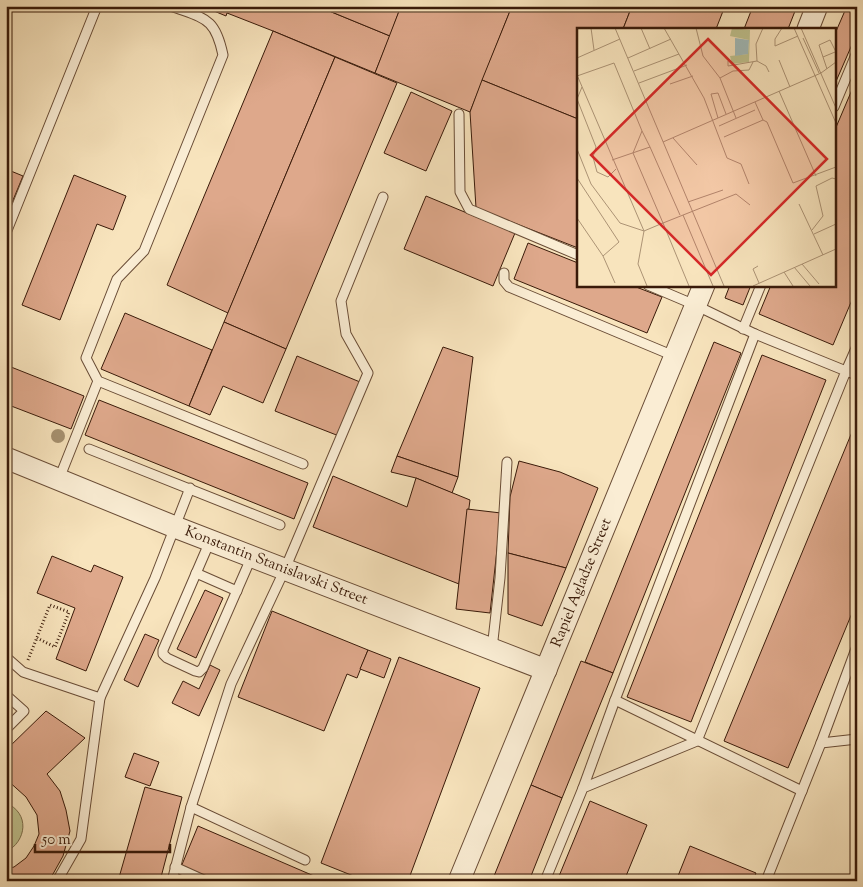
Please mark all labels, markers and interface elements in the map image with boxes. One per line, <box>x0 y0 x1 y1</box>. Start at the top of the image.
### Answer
inset map <box>577 28 836 286</box>
street label: Rapiel Agladze Street <box>547 515 617 651</box>
street label: Konstantin Stanislavski Street <box>182 521 370 611</box>
scale bar <box>35 822 170 854</box>
text: 50 m <box>41 830 71 851</box>

